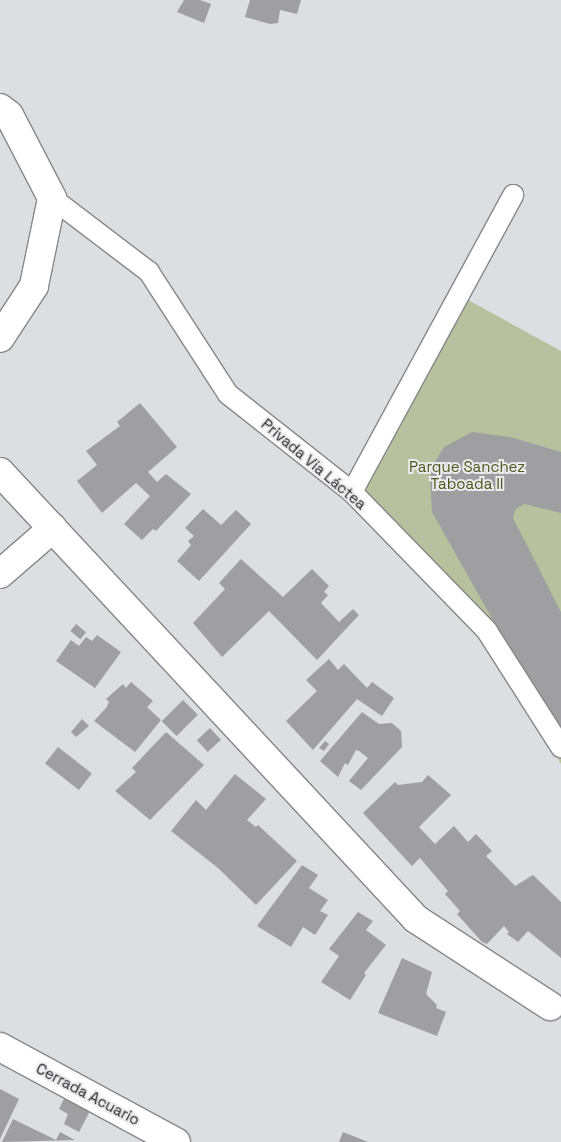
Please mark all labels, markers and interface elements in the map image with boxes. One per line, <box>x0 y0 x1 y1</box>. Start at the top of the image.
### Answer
street label: Privada Vía Láctea <box>258 415 370 513</box>
park label: Parque Sanchez Taboada II <box>409 457 525 492</box>
street label: Cerrada Acuario <box>33 1059 143 1129</box>

